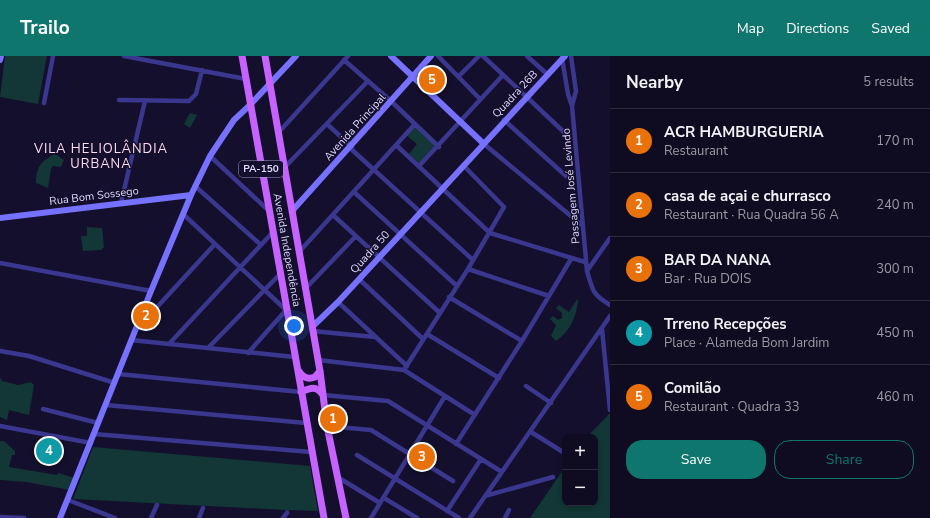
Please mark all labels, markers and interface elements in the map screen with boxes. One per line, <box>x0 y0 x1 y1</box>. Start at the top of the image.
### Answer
text: Trailo <box>20 15 70 41</box>
text: Map <box>737 19 764 38</box>
text: Directions <box>786 19 849 38</box>
text: Saved <box>871 19 910 38</box>
pin: 5 <box>419 65 445 95</box>
street label: Quadra 26B <box>489 67 541 121</box>
text: Nearby <box>626 71 683 94</box>
text: 5 results <box>863 73 914 91</box>
street label: Avenida Principal <box>321 90 390 164</box>
text: ACR HAMBURGUERIA <box>664 122 824 142</box>
street label: Passagem José Levindo <box>558 128 584 244</box>
text: 1 <box>635 132 643 150</box>
text: 170 m <box>876 132 914 150</box>
district label: VILA HELIOLÂNDIA URBANA <box>33 139 168 173</box>
text: Restaurant <box>664 142 728 160</box>
road number: PA-150 <box>239 161 283 177</box>
street label: Rua Bom Sossego <box>48 183 140 209</box>
text: casa de açai e churrasco <box>664 186 831 206</box>
street label: Avenida Independência <box>270 192 304 308</box>
text: 2 <box>635 196 643 214</box>
text: 240 m <box>876 196 914 214</box>
text: Restaurant · Rua Quadra 56 A <box>664 206 839 224</box>
street label: Quadra 50 <box>347 227 393 277</box>
text: BAR DA NANA <box>664 250 771 270</box>
text: 3 <box>635 260 643 278</box>
text: 300 m <box>876 260 914 278</box>
text: Bar · Rua DOIS <box>664 270 751 288</box>
pin: 2 <box>133 301 159 331</box>
text: Trreno Recepções <box>664 314 787 334</box>
your location <box>284 316 304 336</box>
text: 4 <box>635 324 643 342</box>
text: 450 m <box>876 324 914 342</box>
text: Place · Alameda Bom Jardim <box>664 334 829 352</box>
text: Comilão <box>664 378 721 398</box>
text: 5 <box>635 388 643 406</box>
text: 460 m <box>876 388 914 406</box>
text: Restaurant · Quadra 33 <box>664 398 800 416</box>
pin: 1 <box>320 404 346 434</box>
map controls <box>562 434 598 506</box>
button: + <box>562 434 598 470</box>
pin: 4 <box>36 436 62 466</box>
button: Save <box>626 440 766 479</box>
button: Share <box>774 440 914 479</box>
pin: 3 <box>409 442 435 472</box>
button: − <box>562 470 598 506</box>

